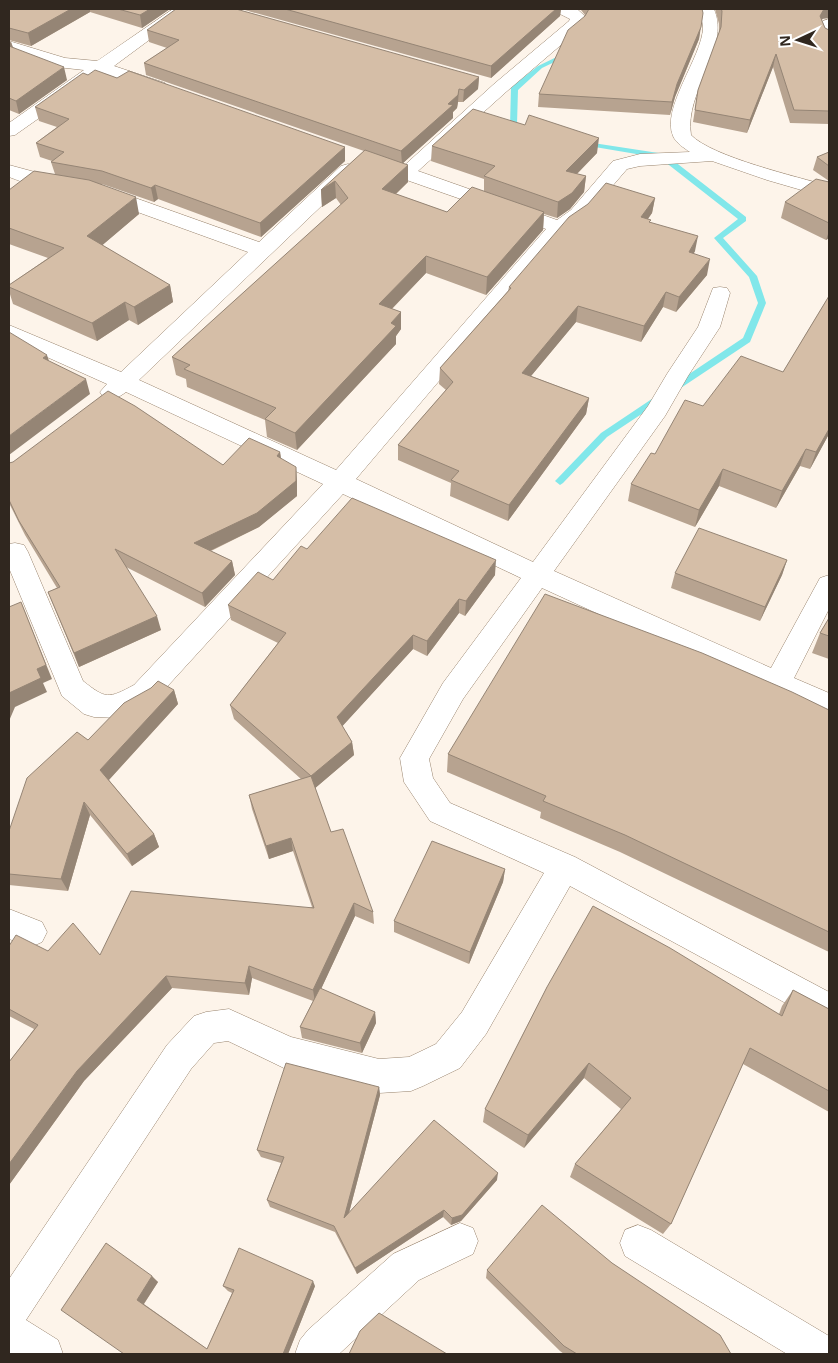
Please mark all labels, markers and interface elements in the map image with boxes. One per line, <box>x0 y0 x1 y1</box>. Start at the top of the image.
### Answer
north arrow <box>773 15 823 65</box>
text: N <box>775 35 794 47</box>

